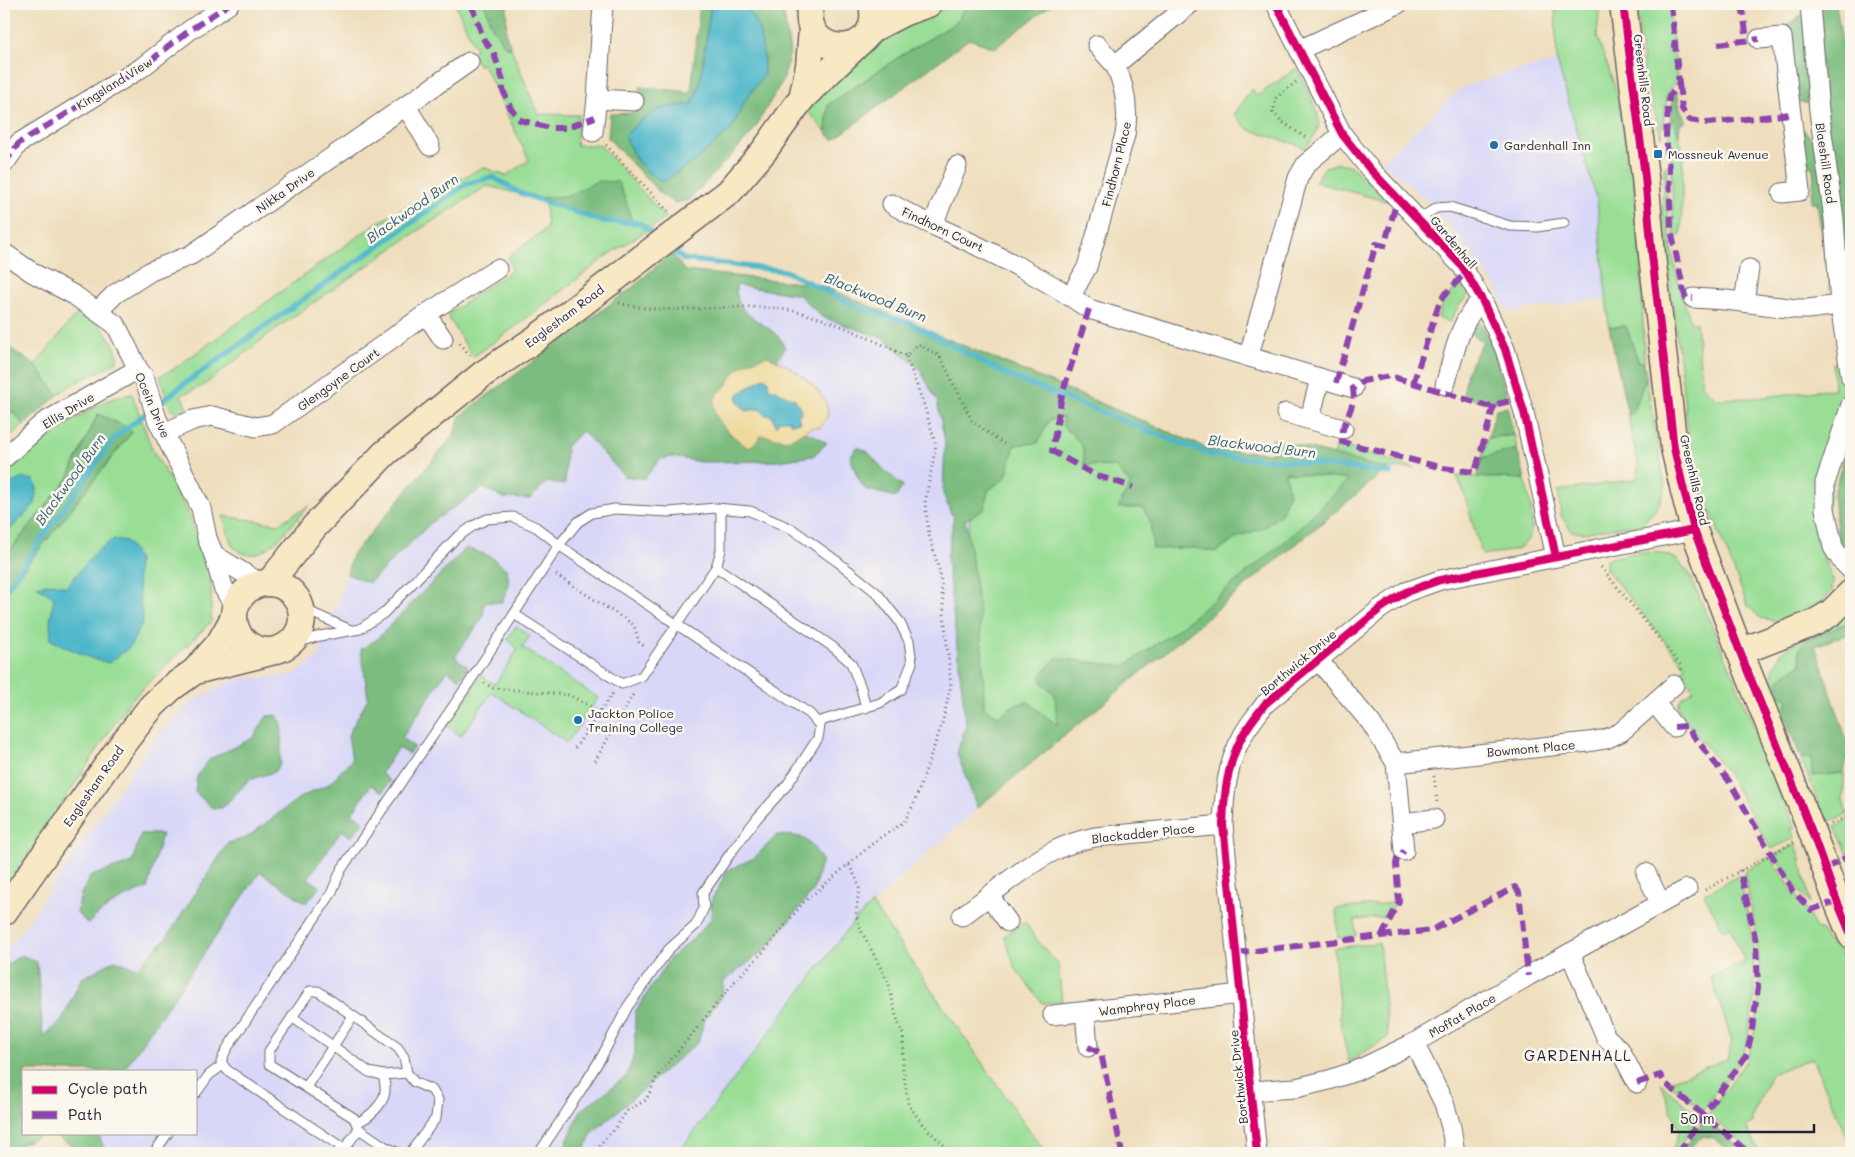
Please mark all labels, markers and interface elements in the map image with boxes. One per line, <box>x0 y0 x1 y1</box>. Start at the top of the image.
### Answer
street label: Greenhills Road <box>1630 33 1658 127</box>
street label: Kingsland View <box>73 53 155 113</box>
street label: Findhorn Place <box>1098 120 1134 208</box>
street label: Blaeshill Road <box>1812 122 1840 205</box>
place label: Gardenhall Inn <box>1504 137 1591 153</box>
marker: Gardenhall Inn <box>1488 139 1500 151</box>
place label: Mossneuk Avenue <box>1668 146 1769 162</box>
marker: Mossneuk Avenue <box>1652 148 1664 160</box>
street label: Nikka Drive <box>252 164 318 216</box>
water label: Blackwood Burn <box>362 169 462 247</box>
street label: Findhorn Court <box>899 203 987 255</box>
street label: Gardenhall <box>1427 212 1481 272</box>
water label: Blackwood Burn <box>822 268 930 326</box>
street label: Eaglesham Road <box>521 281 607 351</box>
street label: Glengoyne Court <box>294 344 382 414</box>
street label: Ocein Drive <box>132 370 174 440</box>
street label: Ellis Drive <box>39 388 97 432</box>
water label: Blackwood Burn <box>30 429 110 528</box>
water label: Blackwood Burn <box>1207 430 1317 462</box>
street label: Greenhills Road <box>1677 433 1713 527</box>
street label: Borthwick Drive <box>1257 625 1339 699</box>
place label: Jackton Police Training College <box>588 705 683 735</box>
marker: Jackton Police Training College <box>572 714 584 726</box>
street label: Bowmont Place <box>1486 736 1576 760</box>
street label: Eaglesham Road <box>59 742 127 830</box>
street label: Blackadder Place <box>1091 820 1195 846</box>
street label: Moffat Place <box>1426 989 1498 1041</box>
street label: Wamphray Place <box>1098 991 1196 1019</box>
street label: Borthwick Drive <box>1225 1029 1251 1125</box>
district label: GARDENHALL <box>1524 1045 1632 1065</box>
legend <box>22 1070 198 1134</box>
text: Cycle path <box>68 1078 147 1098</box>
scale bar <box>1672 1102 1815 1134</box>
text: Path <box>68 1104 102 1124</box>
text: 50 m <box>1680 1108 1715 1128</box>

